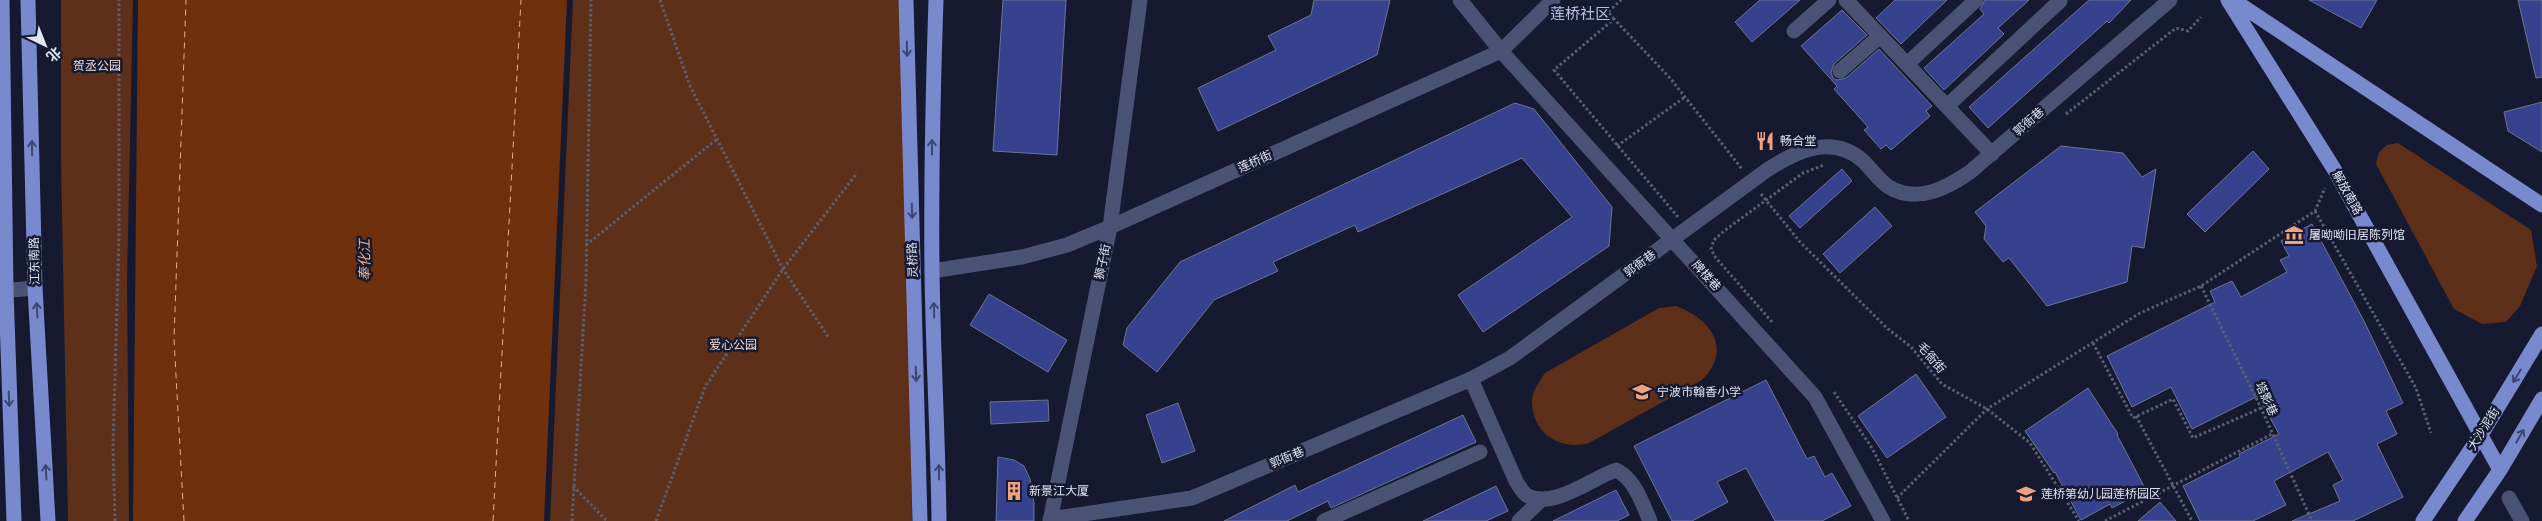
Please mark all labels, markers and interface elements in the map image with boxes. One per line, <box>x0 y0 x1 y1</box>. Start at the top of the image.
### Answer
district label: 莲桥社区 <box>1550 5 1610 23</box>
north arrow <box>20 20 70 70</box>
one-way arrow <box>902 40 912 56</box>
text: 北 <box>43 43 64 65</box>
park label: 贺丞公园 <box>73 59 121 74</box>
street label: 郭衙巷 <box>2010 105 2048 139</box>
restaurant icon: 畅合堂 <box>1754 130 1776 152</box>
place label: 畅合堂 <box>1780 134 1816 149</box>
one-way arrow <box>27 140 37 156</box>
one-way arrow <box>927 140 937 156</box>
street label: 莲桥街 <box>1235 148 1275 176</box>
street label: 解放南路 <box>2329 168 2365 218</box>
one-way arrow <box>907 203 916 219</box>
museum icon: 屠呦呦旧居陈列馆 <box>2283 224 2305 246</box>
place label: 屠呦呦旧居陈列馆 <box>2309 228 2405 243</box>
street label: 江东南路 <box>27 237 43 285</box>
water label: 奉化江 <box>356 237 374 281</box>
street label: 灵桥路 <box>905 242 921 278</box>
street label: 狮子街 <box>1092 243 1114 281</box>
street label: 郭衙巷 <box>1621 247 1659 281</box>
street label: 牌楼巷 <box>1688 258 1724 294</box>
one-way arrow <box>32 302 41 318</box>
one-way arrow <box>929 302 938 318</box>
park label: 爱心公园 <box>709 338 757 353</box>
street label: 毛衙街 <box>1914 339 1948 377</box>
one-way arrow <box>911 365 921 381</box>
one-way arrow <box>2511 369 2521 383</box>
street label: 塔影巷 <box>2252 380 2280 418</box>
school or university icon: 宁波市翰香小学 <box>1631 381 1653 403</box>
place label: 宁波市翰香小学 <box>1657 385 1741 400</box>
one-way arrow <box>5 390 14 406</box>
street label: 大沙泥街 <box>2465 405 2503 453</box>
one-way arrow <box>2515 429 2525 444</box>
street label: 郭衙巷 <box>1267 444 1307 472</box>
one-way arrow <box>42 465 51 481</box>
one-way arrow <box>934 465 943 481</box>
building icon: 新景江大厦 <box>1003 480 1025 502</box>
school or university icon: 莲桥第幼儿园莲桥园区 <box>2015 483 2037 505</box>
place label: 新景江大厦 <box>1029 484 1089 499</box>
place label: 莲桥第幼儿园莲桥园区 <box>2041 487 2161 502</box>

